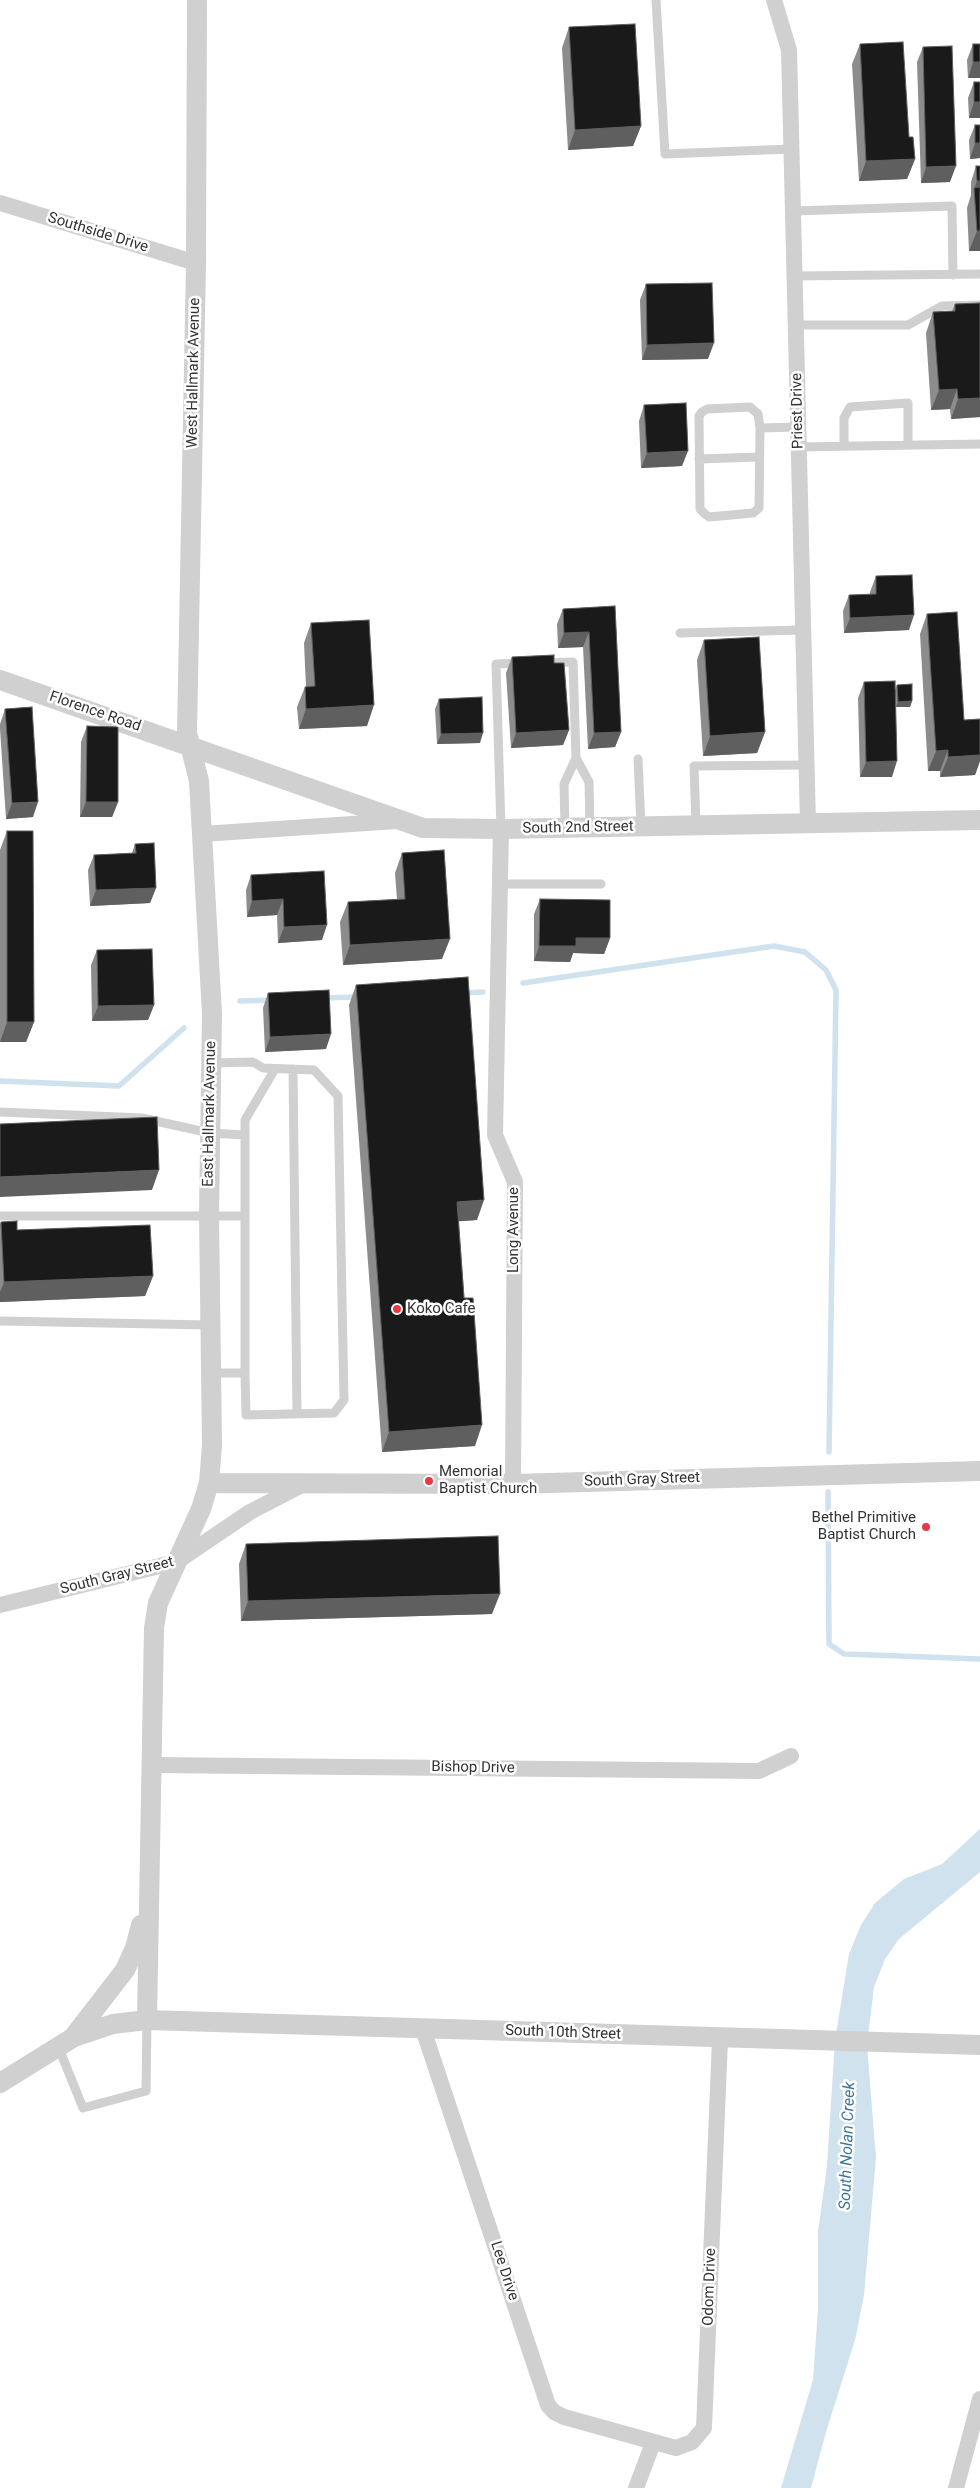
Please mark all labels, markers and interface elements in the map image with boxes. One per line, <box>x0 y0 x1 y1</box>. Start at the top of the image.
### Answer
street label: Southside Drive <box>46 209 150 257</box>
street label: West Hallmark Avenue <box>184 298 204 448</box>
street label: Priest Drive <box>788 373 808 449</box>
street label: Florence Road <box>47 688 143 736</box>
street label: South 2nd Street <box>522 818 634 838</box>
street label: East Hallmark Avenue <box>200 1041 220 1187</box>
street label: Long Avenue <box>505 1187 523 1273</box>
place label: Koko Cafe <box>407 1300 476 1318</box>
marker: Koko Cafe <box>391 1303 403 1315</box>
place label: Memorial Baptist Church <box>439 1463 537 1498</box>
street label: South Gray Street <box>584 1469 700 1491</box>
marker: Memorial Baptist Church <box>423 1475 435 1487</box>
place label: Bethel Primitive Baptist Church <box>812 1509 916 1544</box>
marker: Bethel Primitive Baptist Church <box>920 1521 932 1533</box>
street label: South Gray Street <box>59 1553 175 1599</box>
street label: Bishop Drive <box>431 1758 515 1778</box>
street label: South 10th Street <box>505 2022 621 2044</box>
water label: South Nolan Creek <box>836 2082 860 2210</box>
street label: Lee Drive <box>486 2239 522 2303</box>
street label: Odom Drive <box>700 2248 720 2326</box>

